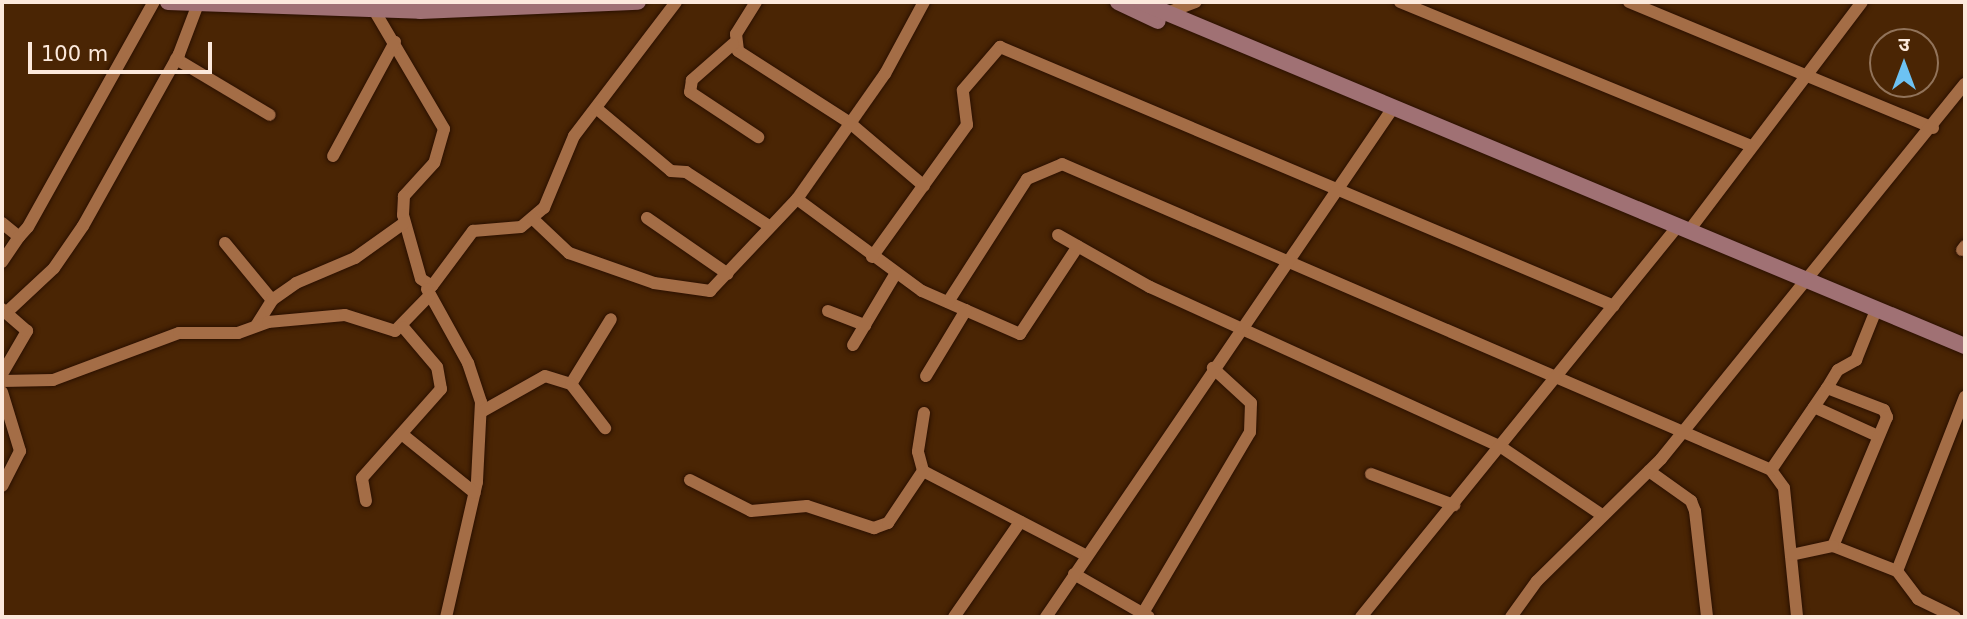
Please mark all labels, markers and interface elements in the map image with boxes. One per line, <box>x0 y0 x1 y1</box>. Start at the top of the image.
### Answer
scale bar <box>32 28 215 72</box>
north arrow <box>1869 28 1939 98</box>
text: उ <box>1898 33 1910 55</box>
text: 100 m <box>41 42 108 66</box>

